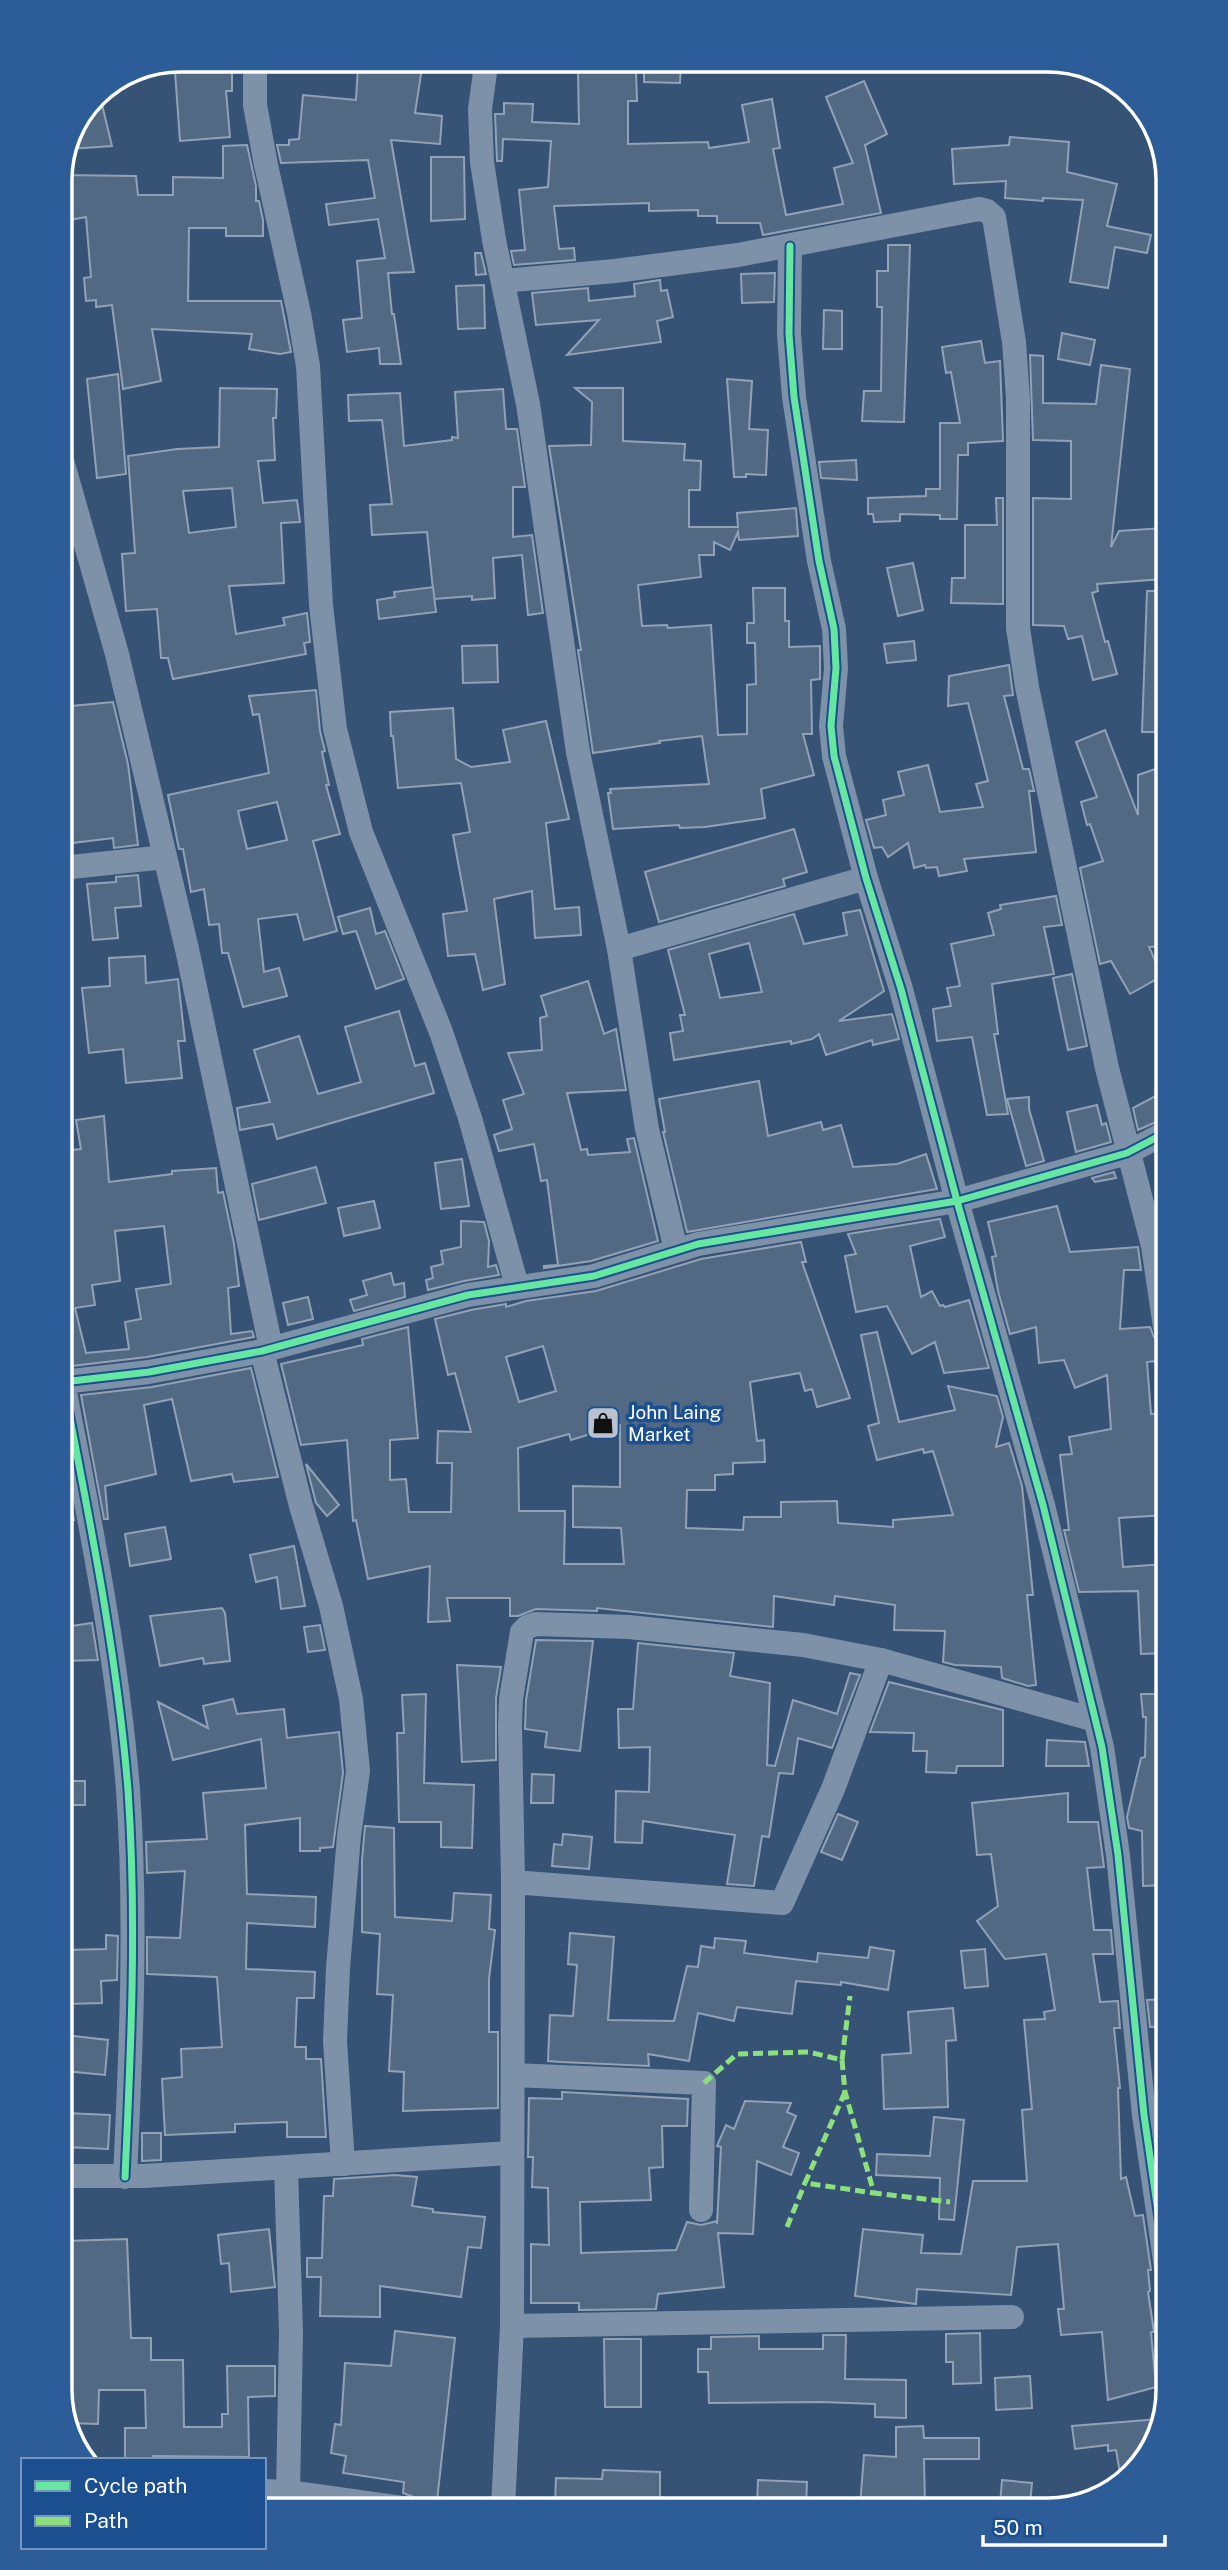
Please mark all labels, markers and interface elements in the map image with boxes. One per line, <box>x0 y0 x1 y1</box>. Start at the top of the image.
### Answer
place label: John Laing Market <box>628 1401 722 1445</box>
shop icon: John Laing Market <box>584 1404 622 1442</box>
legend <box>21 2458 266 2549</box>
text: Cycle path <box>84 2473 187 2498</box>
scale bar <box>983 2504 1165 2548</box>
text: Path <box>84 2508 129 2533</box>
text: 50 m <box>993 2515 1043 2540</box>

